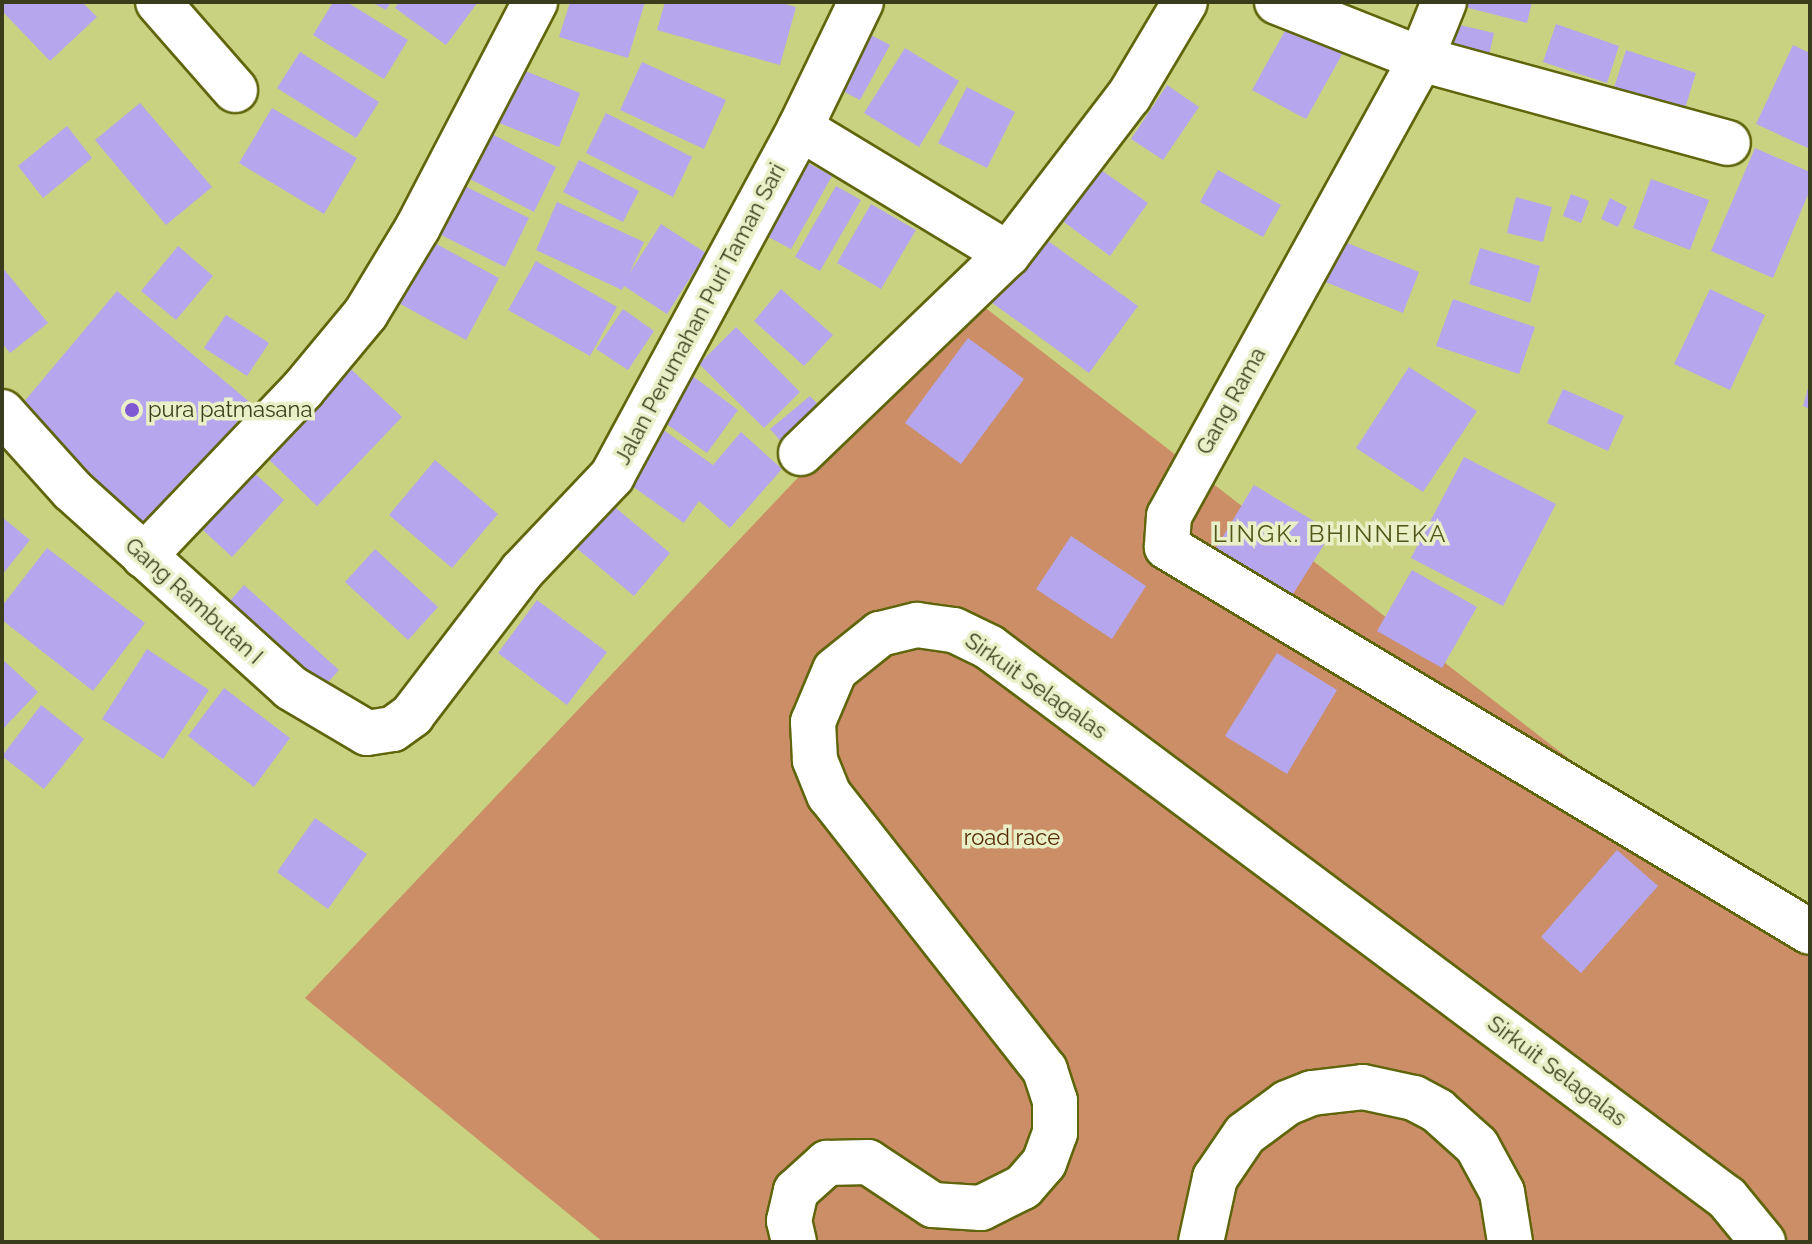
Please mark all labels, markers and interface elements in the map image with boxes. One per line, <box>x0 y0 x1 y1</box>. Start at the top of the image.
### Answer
street label: Jalan Perumahan Puri Taman Sari <box>609 159 791 469</box>
street label: Gang Rama <box>1191 343 1271 459</box>
place label: pura patmasana <box>148 397 312 423</box>
marker: pura patmasana <box>123 401 141 419</box>
district label: LINGK. BHINNEKA <box>1213 520 1447 548</box>
street label: Gang Rambutan I <box>120 532 268 670</box>
street label: Sirkuit Selagalas <box>960 627 1112 745</box>
park label: road race <box>964 825 1060 851</box>
street label: Sirkuit Selagalas <box>1482 1010 1632 1132</box>

